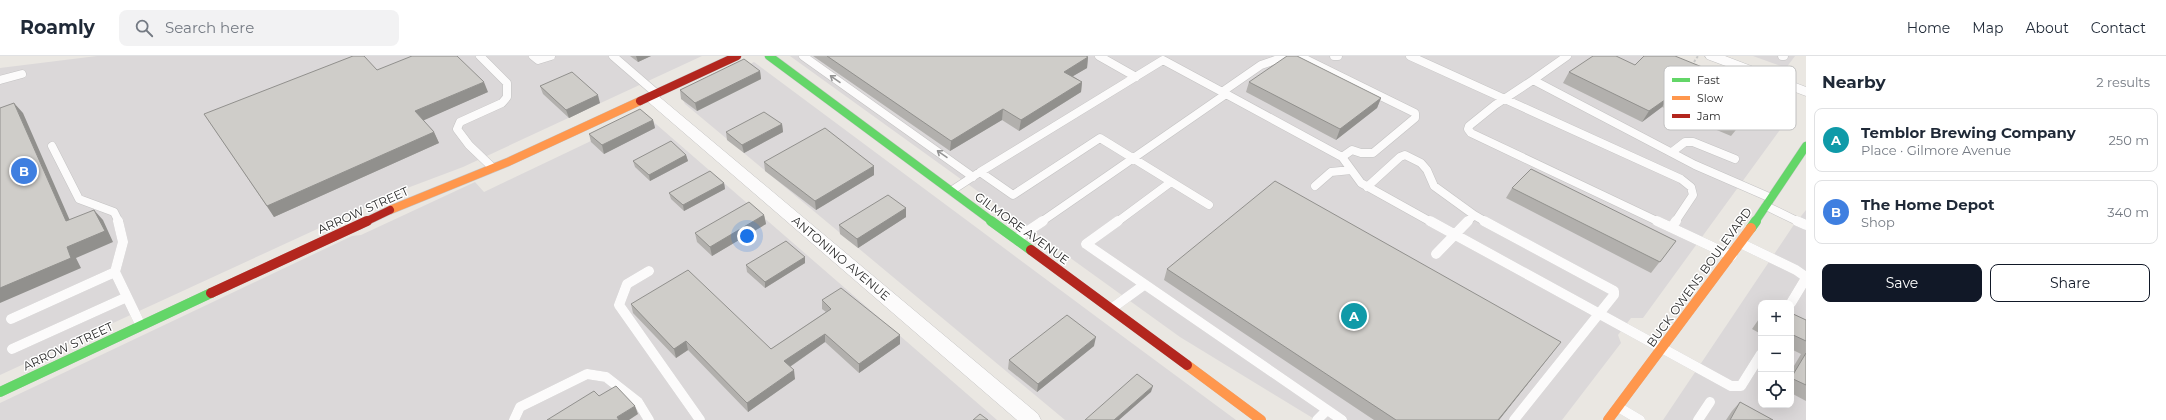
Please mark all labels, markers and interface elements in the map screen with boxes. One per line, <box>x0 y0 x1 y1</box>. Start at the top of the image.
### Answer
search box <box>119 10 399 46</box>
text: Roamly <box>20 16 95 39</box>
icon: search <box>133 17 155 39</box>
text: Search here <box>165 18 254 37</box>
text: Home <box>1907 19 1950 37</box>
text: Map <box>1972 19 2003 37</box>
text: About <box>2025 19 2069 37</box>
text: Contact <box>2091 19 2146 37</box>
legend <box>1664 66 1796 130</box>
text: Nearby <box>1822 72 1886 92</box>
text: Fast <box>1697 73 1721 87</box>
text: 2 results <box>2096 74 2150 90</box>
one-way arrow <box>830 75 841 83</box>
text: Slow <box>1697 91 1723 105</box>
text: Jam <box>1696 109 1721 123</box>
text: Temblor Brewing Company <box>1861 123 2076 142</box>
text: A <box>1831 132 1841 148</box>
text: 250 m <box>2108 132 2149 148</box>
text: Place · Gilmore Avenue <box>1861 142 2011 158</box>
one-way arrow <box>936 150 947 158</box>
pin: B <box>11 156 37 186</box>
street label: ARROW STREET <box>315 183 411 237</box>
street label: GILMORE AVENUE <box>972 189 1072 267</box>
text: The Home Depot <box>1861 195 1994 214</box>
street label: BUCK OWENS BOULEVARD <box>1643 204 1755 350</box>
text: B <box>1831 204 1841 220</box>
text: 340 m <box>2107 204 2149 220</box>
street label: ANTONINO AVENUE <box>789 213 893 303</box>
text: Shop <box>1861 214 1895 230</box>
your location <box>737 226 757 246</box>
button: Save <box>1822 264 1982 302</box>
button: Share <box>1990 264 2150 302</box>
map controls <box>1758 300 1794 408</box>
button: + <box>1758 300 1794 336</box>
pin: A <box>1341 301 1367 331</box>
street label: ARROW STREET <box>20 318 116 374</box>
button: − <box>1758 336 1794 372</box>
button: locate <box>1758 372 1794 408</box>

